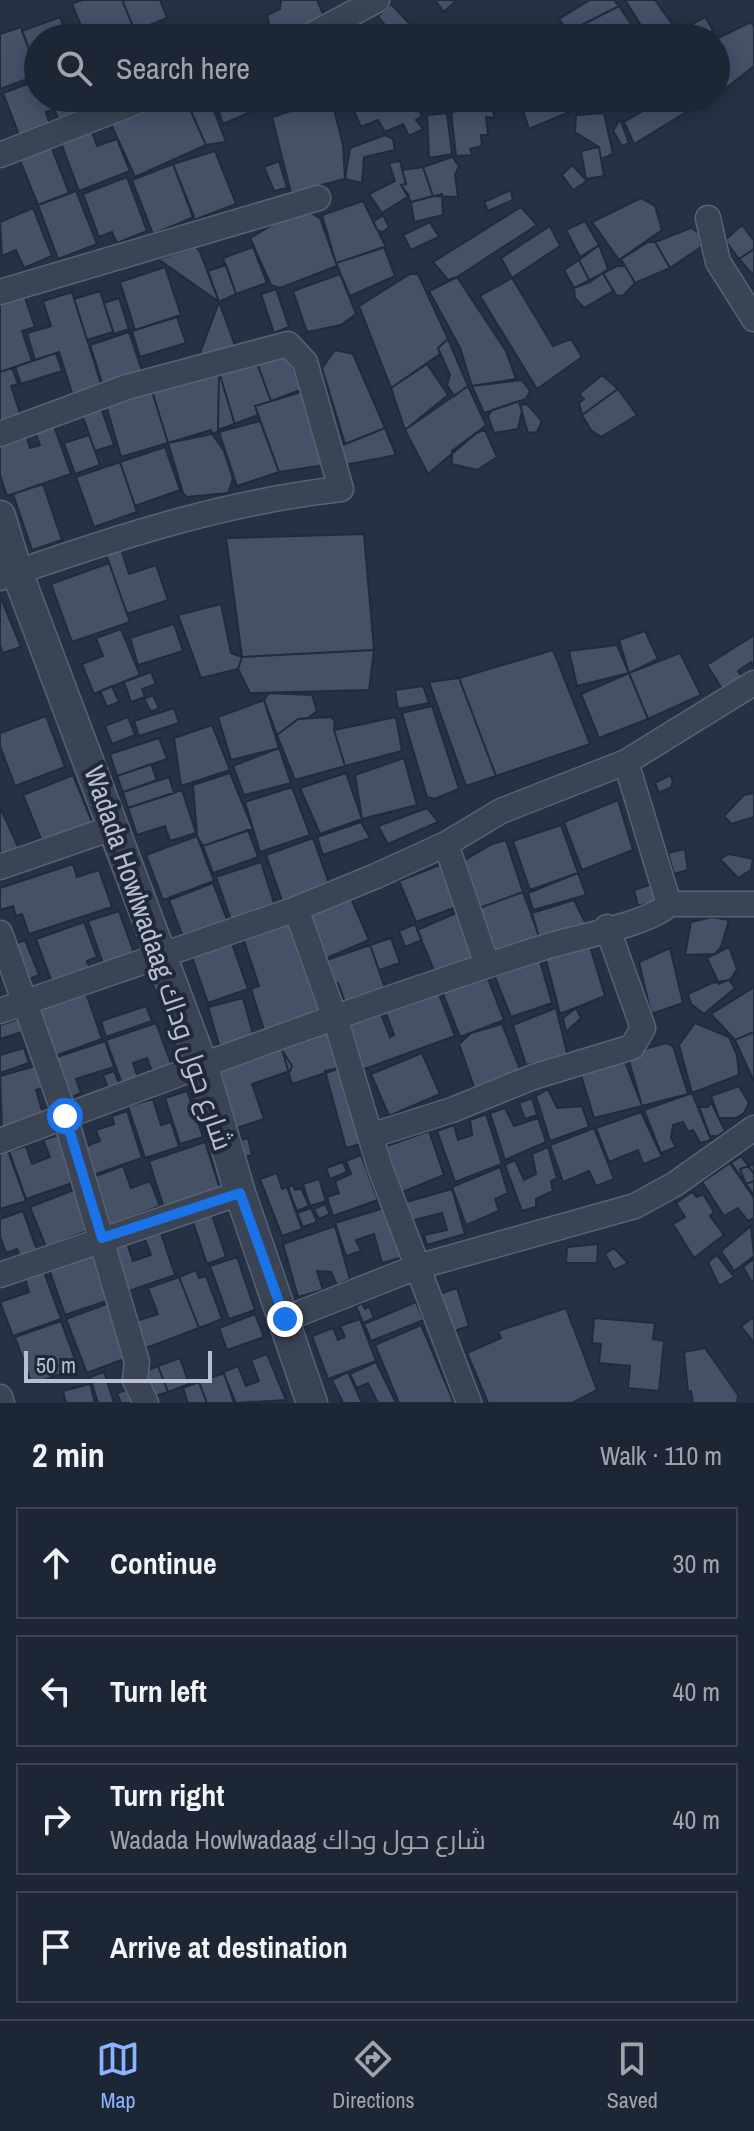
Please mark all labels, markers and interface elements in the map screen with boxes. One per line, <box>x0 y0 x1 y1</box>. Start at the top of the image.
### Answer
search box <box>24 24 730 112</box>
icon: search <box>52 46 96 90</box>
text: Search here <box>116 48 250 88</box>
street label: Wadada Howlwadaag شارع حول وداك <box>75 761 243 1155</box>
route start <box>47 1098 83 1134</box>
route end <box>267 1301 303 1337</box>
scale bar <box>24 1347 212 1383</box>
text: 50 m <box>36 1350 76 1380</box>
text: 2 min <box>32 1432 105 1478</box>
text: Walk · 110 m <box>600 1438 722 1473</box>
icon: ahead <box>34 1541 78 1585</box>
text: Continue <box>110 1543 217 1583</box>
text: 30 m <box>673 1546 720 1581</box>
icon: left <box>34 1669 78 1713</box>
text: Turn left <box>110 1671 207 1711</box>
text: 40 m <box>673 1674 720 1709</box>
text: Turn right <box>110 1775 224 1815</box>
icon: right <box>34 1797 78 1841</box>
text: 40 m <box>673 1802 720 1837</box>
text: Wadada Howlwadaag شارع حول وداك <box>110 1822 486 1857</box>
icon: arrive <box>34 1925 78 1969</box>
text: Arrive at destination <box>110 1927 348 1967</box>
tab: Map <box>96 2037 140 2115</box>
tab: Directions <box>332 2037 415 2115</box>
tab: Saved <box>607 2037 658 2115</box>

